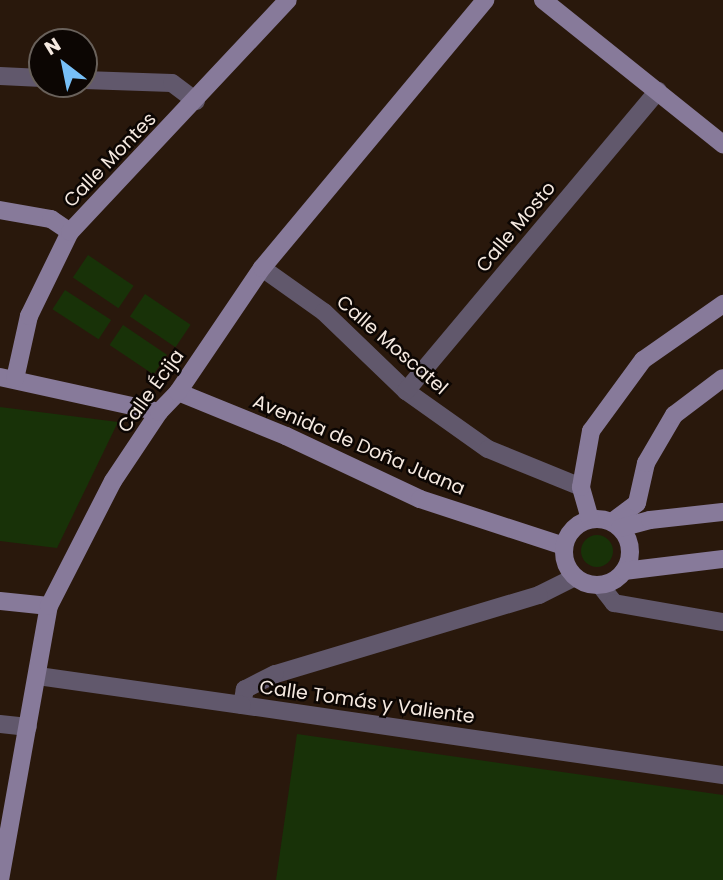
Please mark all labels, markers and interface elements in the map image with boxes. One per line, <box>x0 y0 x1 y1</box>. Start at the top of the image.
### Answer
north arrow <box>28 28 98 98</box>
text: N <box>39 31 66 62</box>
street label: Calle Montes <box>59 108 161 212</box>
street label: Calle Mosto <box>472 177 560 277</box>
street label: Calle Moscatel <box>332 291 452 399</box>
street label: Calle Écija <box>113 345 189 437</box>
street label: Avenida de Doña Juana <box>249 390 469 500</box>
street label: Calle Tomás y Valiente <box>258 676 476 728</box>

